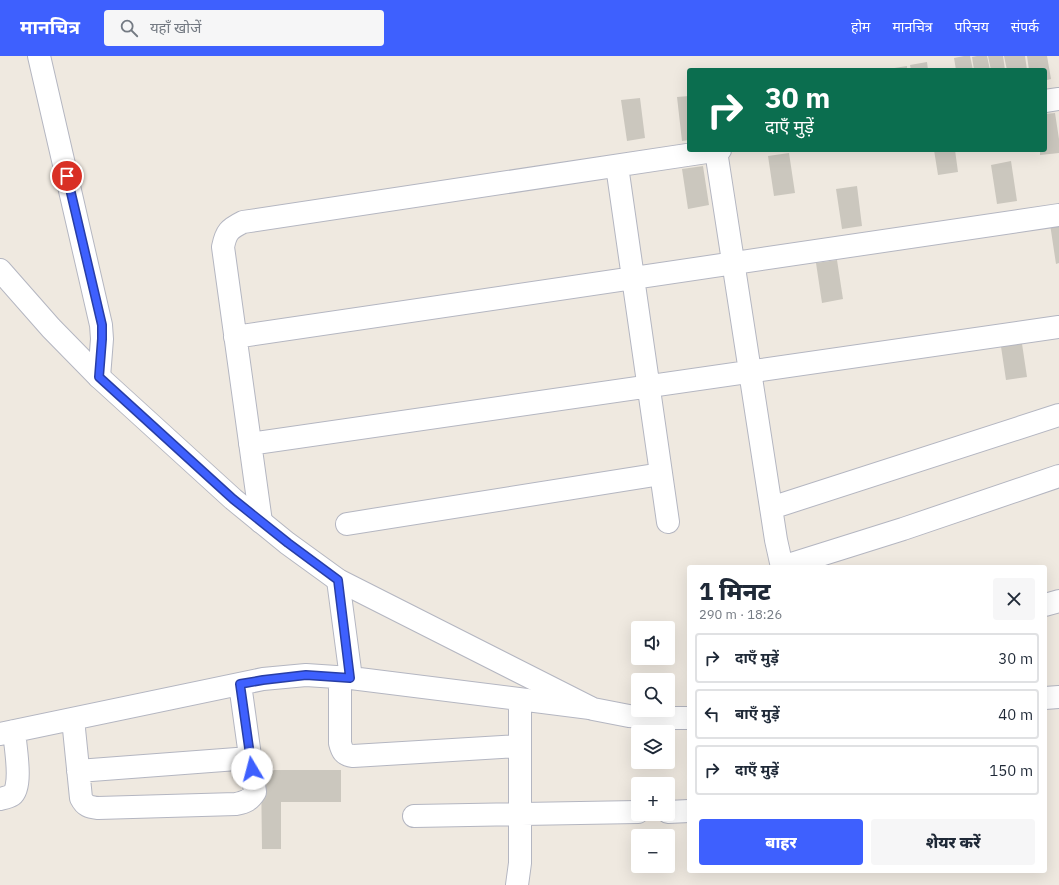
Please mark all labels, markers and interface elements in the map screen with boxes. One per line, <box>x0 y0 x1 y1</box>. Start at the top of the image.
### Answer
search box <box>104 10 384 46</box>
text: मानचित्र <box>20 15 80 39</box>
icon: search <box>118 17 140 39</box>
text: यहाँ खोजें <box>150 18 201 37</box>
text: होम <box>851 18 870 36</box>
text: मानचित्र <box>892 18 933 36</box>
text: परिचय <box>955 18 989 36</box>
text: संपर्क <box>1011 18 1039 36</box>
text: 30 m <box>765 79 830 116</box>
icon: right <box>699 84 751 136</box>
text: दाएँ मुड़ें <box>765 115 814 138</box>
pin <box>50 159 84 193</box>
icon: arrive <box>56 165 78 187</box>
text: 1 मिनट <box>699 575 771 607</box>
button: close <box>993 578 1035 620</box>
text: 290 m · 18:26 <box>699 606 782 623</box>
map controls <box>631 621 675 873</box>
button: sound <box>631 621 675 665</box>
icon: right <box>701 647 723 669</box>
text: दाएँ मुड़ें <box>735 648 779 667</box>
text: 30 m <box>998 649 1033 668</box>
button: search <box>631 673 675 717</box>
icon: left <box>701 703 723 725</box>
text: बाएँ मुड़ें <box>735 704 780 723</box>
text: 40 m <box>998 705 1033 724</box>
button: layers <box>631 725 675 769</box>
position arrow <box>231 748 273 790</box>
icon: right <box>701 759 723 781</box>
text: दाएँ मुड़ें <box>735 760 779 779</box>
text: 150 m <box>989 761 1033 780</box>
button: + <box>631 777 675 821</box>
button: बाहर <box>699 819 863 865</box>
button: शेयर करें <box>871 819 1035 865</box>
button: − <box>631 829 675 873</box>

